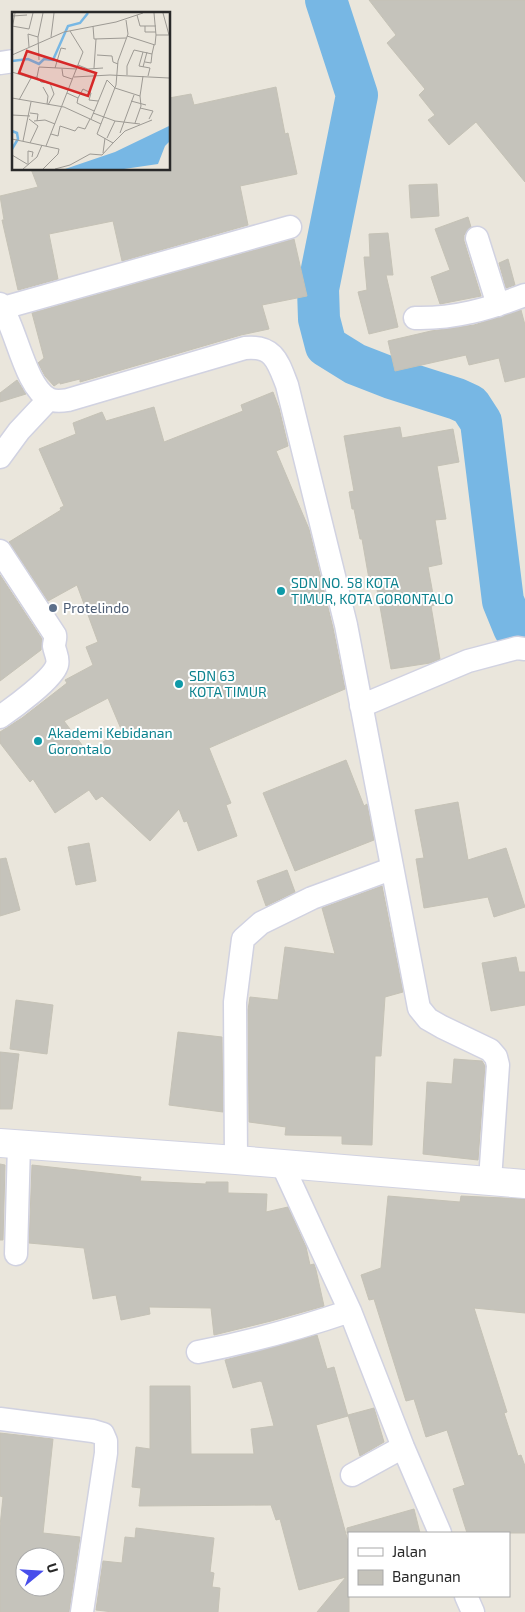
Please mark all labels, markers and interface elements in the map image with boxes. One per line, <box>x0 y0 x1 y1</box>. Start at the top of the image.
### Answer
inset map <box>12 12 170 170</box>
place label: SDN NO. 58 KOTA TIMUR, KOTA GORONTALO <box>291 574 454 607</box>
marker: SDN NO. 58 KOTA TIMUR, KOTA GORONTALO <box>275 585 287 597</box>
place label: Protelindo <box>63 599 129 616</box>
marker: Protelindo <box>47 602 59 614</box>
place label: SDN 63 KOTA TIMUR <box>189 667 267 700</box>
marker: SDN 63 KOTA TIMUR <box>173 678 185 690</box>
place label: Akademi Kebidanan Gorontalo <box>48 724 173 757</box>
marker: Akademi Kebidanan Gorontalo <box>32 735 44 747</box>
legend <box>348 1532 510 1597</box>
text: Jalan <box>392 1542 427 1560</box>
north arrow <box>15 1547 65 1597</box>
text: U <box>43 1561 62 1575</box>
text: Bangunan <box>392 1567 461 1585</box>

